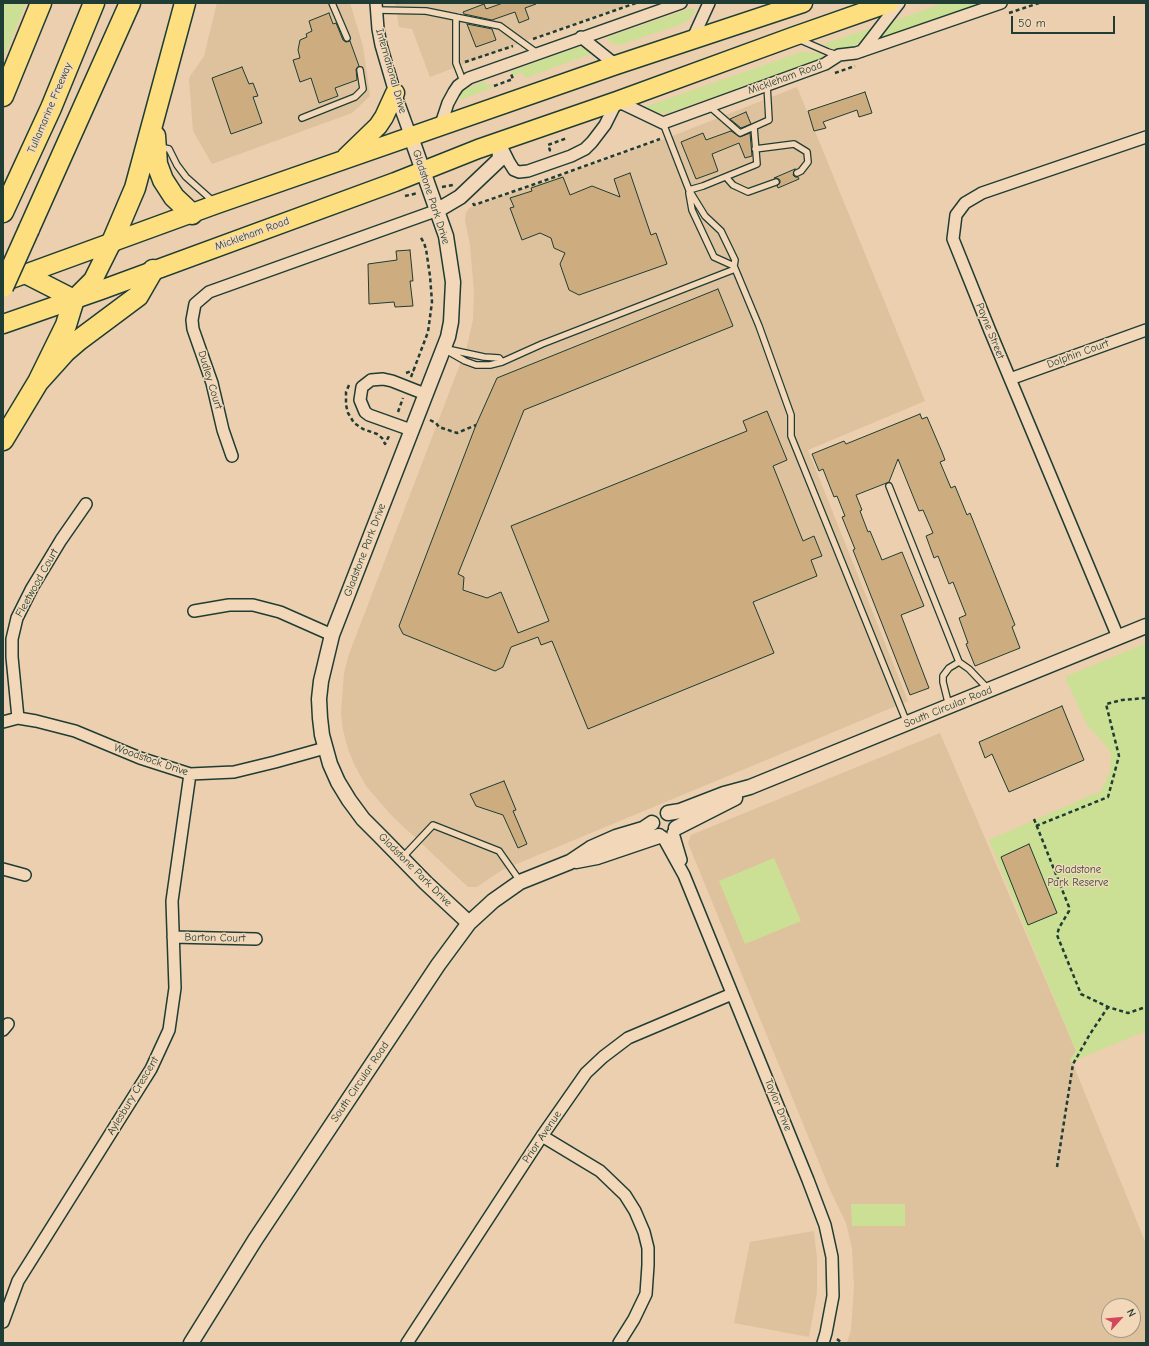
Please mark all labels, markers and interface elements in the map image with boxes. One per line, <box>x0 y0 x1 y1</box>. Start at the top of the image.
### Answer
scale bar <box>1013 8 1117 34</box>
text: 50 m <box>1018 16 1046 30</box>
street label: International Drive <box>373 27 409 115</box>
street label: Mickleham Road <box>746 58 824 98</box>
street label: Tullamarine Freeway <box>25 61 75 155</box>
street label: Gladstone Park Drive <box>409 148 453 246</box>
street label: Mickleham Road <box>213 214 291 254</box>
street label: Payne Street <box>973 301 1007 361</box>
street label: Dolphin Court <box>1045 337 1111 371</box>
street label: Dudley Court <box>195 349 225 411</box>
street label: Gladstone Park Drive <box>341 502 389 598</box>
street label: Fleetwood Court <box>13 546 61 620</box>
street label: South Circular Road <box>902 683 994 731</box>
street label: Woodstock Drive <box>112 741 190 779</box>
street label: Gladstone Park Drive <box>375 830 455 910</box>
park label: Gladstone Park Reserve <box>1048 863 1108 889</box>
street label: Barton Court <box>184 931 246 945</box>
street label: South Circular Road <box>328 1039 392 1125</box>
street label: Aylesbury Crescent <box>104 1054 162 1138</box>
street label: Taylor Drive <box>762 1077 794 1133</box>
street label: Prior Avenue <box>520 1108 564 1166</box>
north arrow <box>1101 1298 1141 1338</box>
text: N <box>1124 1307 1139 1319</box>

